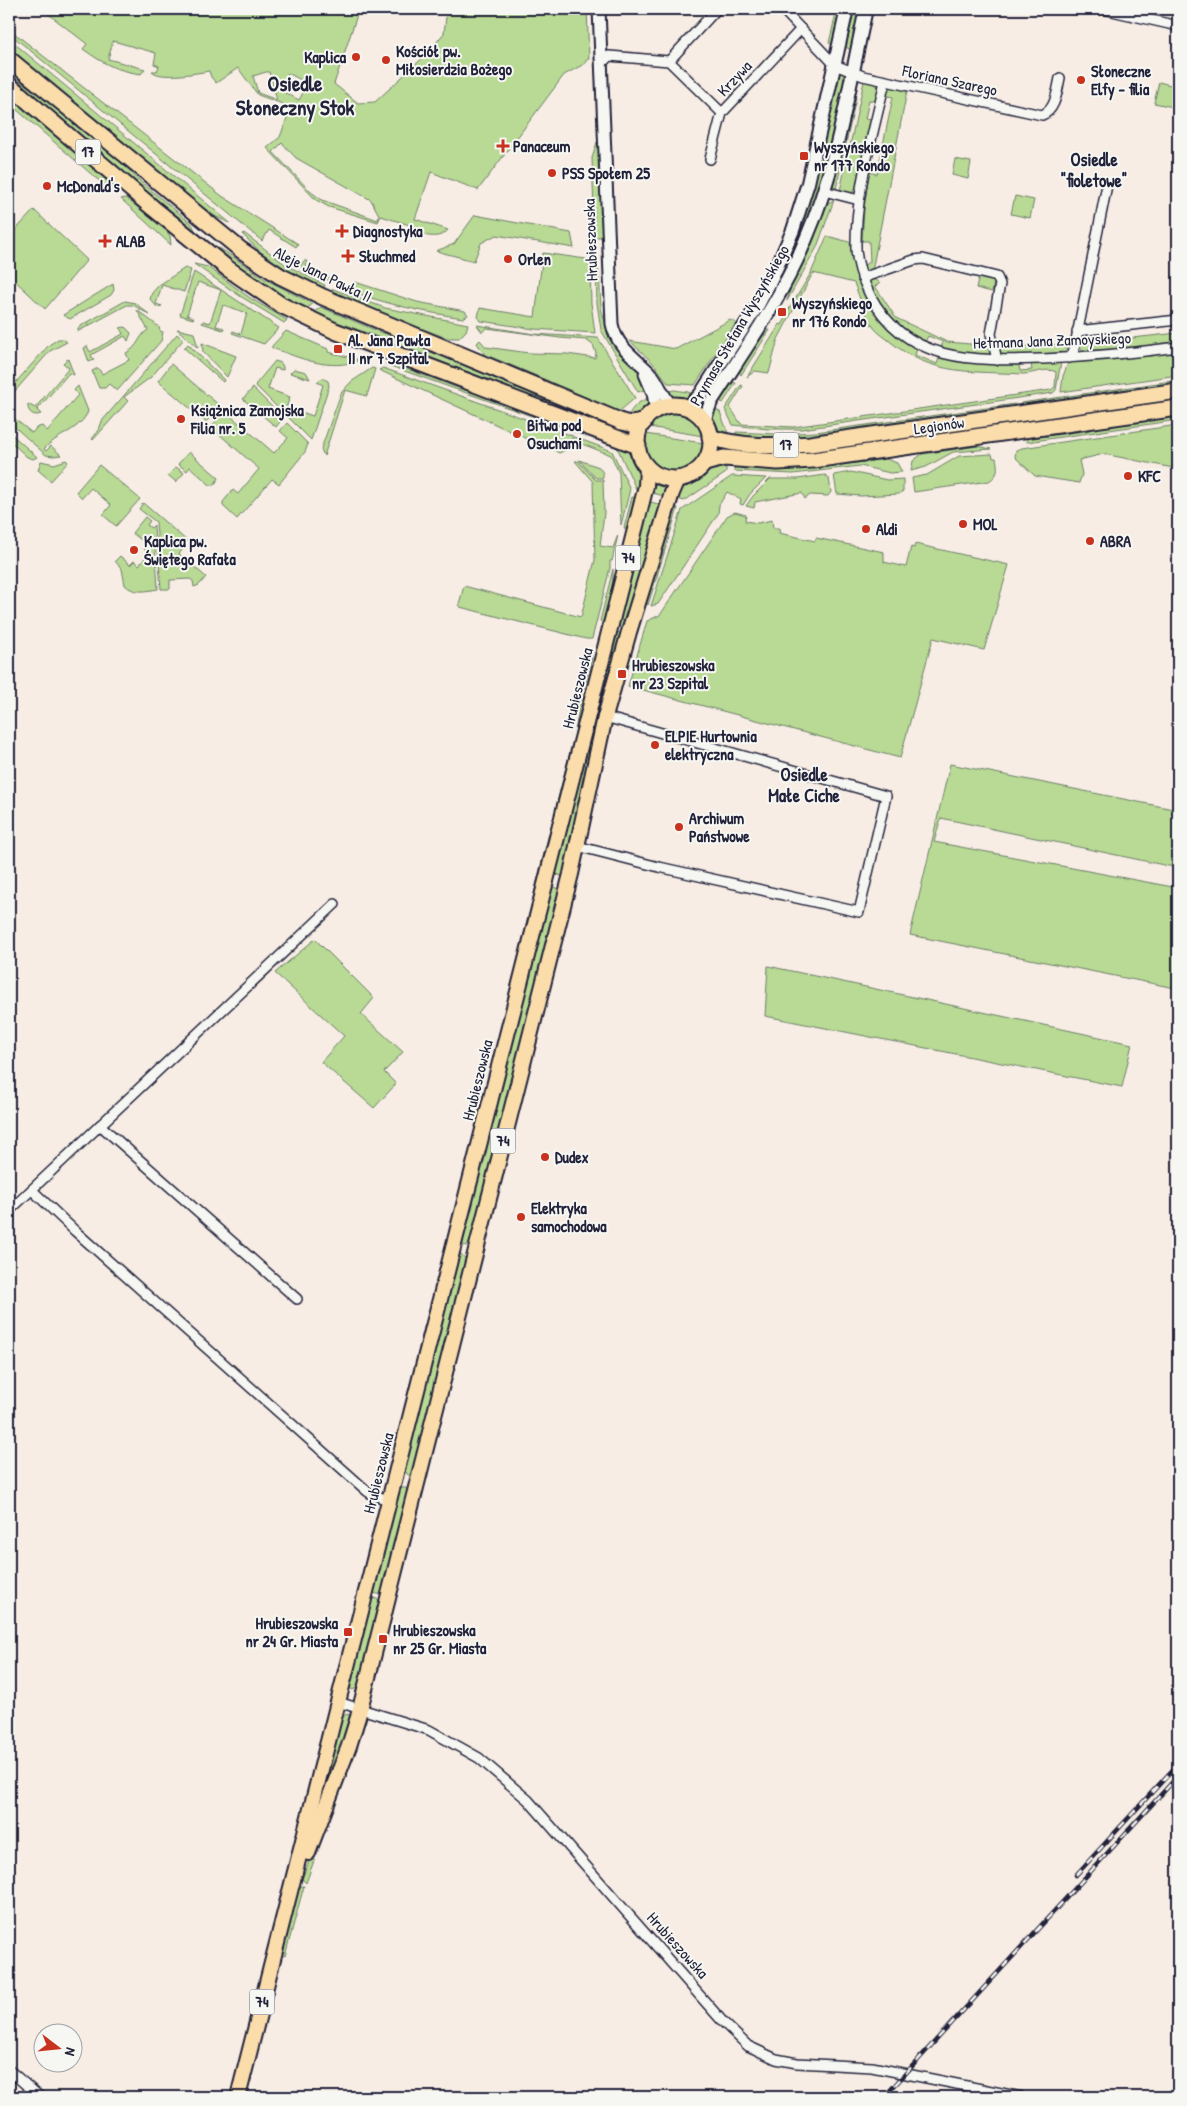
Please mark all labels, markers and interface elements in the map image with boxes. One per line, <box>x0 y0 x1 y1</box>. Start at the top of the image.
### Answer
place label: Kościół pw. Miłosierdzia Bożego <box>396 40 512 81</box>
place label: Kaplica <box>304 46 347 69</box>
marker: Kaplica <box>350 51 362 63</box>
marker: Kościół pw. Miłosierdzia Bożego <box>380 54 392 66</box>
street label: Krzywa <box>712 55 756 101</box>
street label: Floriana Szarego <box>900 59 1000 101</box>
place label: Słoneczne Elfy - filia <box>1091 60 1152 101</box>
district label: Osiedle Słoneczny Stok <box>236 69 354 123</box>
marker: Słoneczne Elfy - filia <box>1075 74 1087 86</box>
place label: Panaceum <box>513 135 570 157</box>
place label: Wyszyńskiego nr 177 Rondo <box>814 136 895 176</box>
road number: 17 <box>76 140 100 164</box>
marker: Panaceum <box>497 140 509 152</box>
district label: Osiedle "fioletowe" <box>1061 147 1127 193</box>
marker: Wyszyńskiego nr 177 Rondo <box>798 150 810 162</box>
place label: PSS Społem 25 <box>562 162 650 185</box>
marker: PSS Społem 25 <box>546 167 558 179</box>
place label: McDonald's <box>57 175 120 197</box>
marker: McDonald's <box>41 180 53 192</box>
street label: Hrubieszowska <box>578 198 602 282</box>
place label: Diagnostyka <box>353 220 423 243</box>
marker: Diagnostyka <box>335 224 349 238</box>
place label: ALAB <box>116 230 146 252</box>
marker: ALAB <box>98 234 112 248</box>
street label: Prymasa Stefana Wyszyńskiego <box>684 240 794 409</box>
street label: Aleje Jana Pawła II <box>270 241 376 307</box>
place label: Słuchmed <box>359 245 416 267</box>
place label: Orlen <box>518 248 551 270</box>
marker: Słuchmed <box>341 249 355 263</box>
marker: Orlen <box>502 253 514 265</box>
place label: Wyszyńskiego nr 176 Rondo <box>792 292 873 332</box>
marker: Wyszyńskiego nr 176 Rondo <box>776 306 788 318</box>
street label: Hetmana Jana Zamoyskiego <box>973 326 1132 354</box>
place label: Al. Jana Pawła II nr 7 Szpital <box>348 329 431 370</box>
marker: Al. Jana Pawła II nr 7 Szpital <box>332 343 344 355</box>
place label: Książnica Zamojska Filia nr. 5 <box>190 399 304 439</box>
street label: Legionów <box>912 411 966 439</box>
marker: Książnica Zamojska Filia nr. 5 <box>175 413 187 425</box>
place label: Bitwa pod Osuchami <box>527 414 582 454</box>
marker: Bitwa pod Osuchami <box>511 428 523 440</box>
road number: 17 <box>774 432 798 458</box>
place label: KFC <box>1138 465 1161 487</box>
marker: KFC <box>1122 470 1134 482</box>
place label: MOL <box>973 513 997 535</box>
place label: Aldi <box>876 518 898 540</box>
marker: MOL <box>957 518 969 530</box>
marker: Aldi <box>860 523 872 535</box>
place label: Kaplica pw. Świętego Rafała <box>144 530 236 571</box>
place label: ABRA <box>1100 530 1131 552</box>
marker: ABRA <box>1084 535 1096 547</box>
marker: Kaplica pw. Świętego Rafała <box>128 544 140 556</box>
road number: 74 <box>616 546 640 570</box>
street label: Hrubieszowska <box>556 645 598 731</box>
place label: Hrubieszowska nr 23 Szpital <box>632 654 715 695</box>
marker: Hrubieszowska nr 23 Szpital <box>616 668 628 680</box>
place label: ELPIE Hurtownia elektryczna <box>665 725 757 766</box>
marker: ELPIE Hurtownia elektryczna <box>649 739 661 751</box>
district label: Osiedle Małe Ciche <box>768 762 841 808</box>
place label: Archiwum Państwowe <box>689 807 750 847</box>
marker: Archiwum Państwowe <box>673 821 685 833</box>
street label: Hrubieszowska <box>456 1037 498 1123</box>
road number: 74 <box>490 1128 516 1154</box>
place label: Dudex <box>555 1146 589 1168</box>
marker: Dudex <box>539 1151 551 1163</box>
place label: Elektryka samochodowa <box>531 1197 607 1237</box>
marker: Elektryka samochodowa <box>515 1211 527 1223</box>
street label: Hrubieszowska <box>357 1430 399 1516</box>
place label: Hrubieszowska nr 24 Gr. Miasta <box>246 1612 339 1652</box>
place label: Hrubieszowska nr 25 Gr. Miasta <box>393 1619 487 1659</box>
marker: Hrubieszowska nr 24 Gr. Miasta <box>342 1626 354 1638</box>
marker: Hrubieszowska nr 25 Gr. Miasta <box>377 1633 389 1645</box>
street label: Hrubieszowska <box>642 1907 714 1983</box>
road number: 74 <box>250 1990 274 2014</box>
north arrow <box>32 2024 82 2074</box>
text: N <box>61 2046 81 2058</box>

